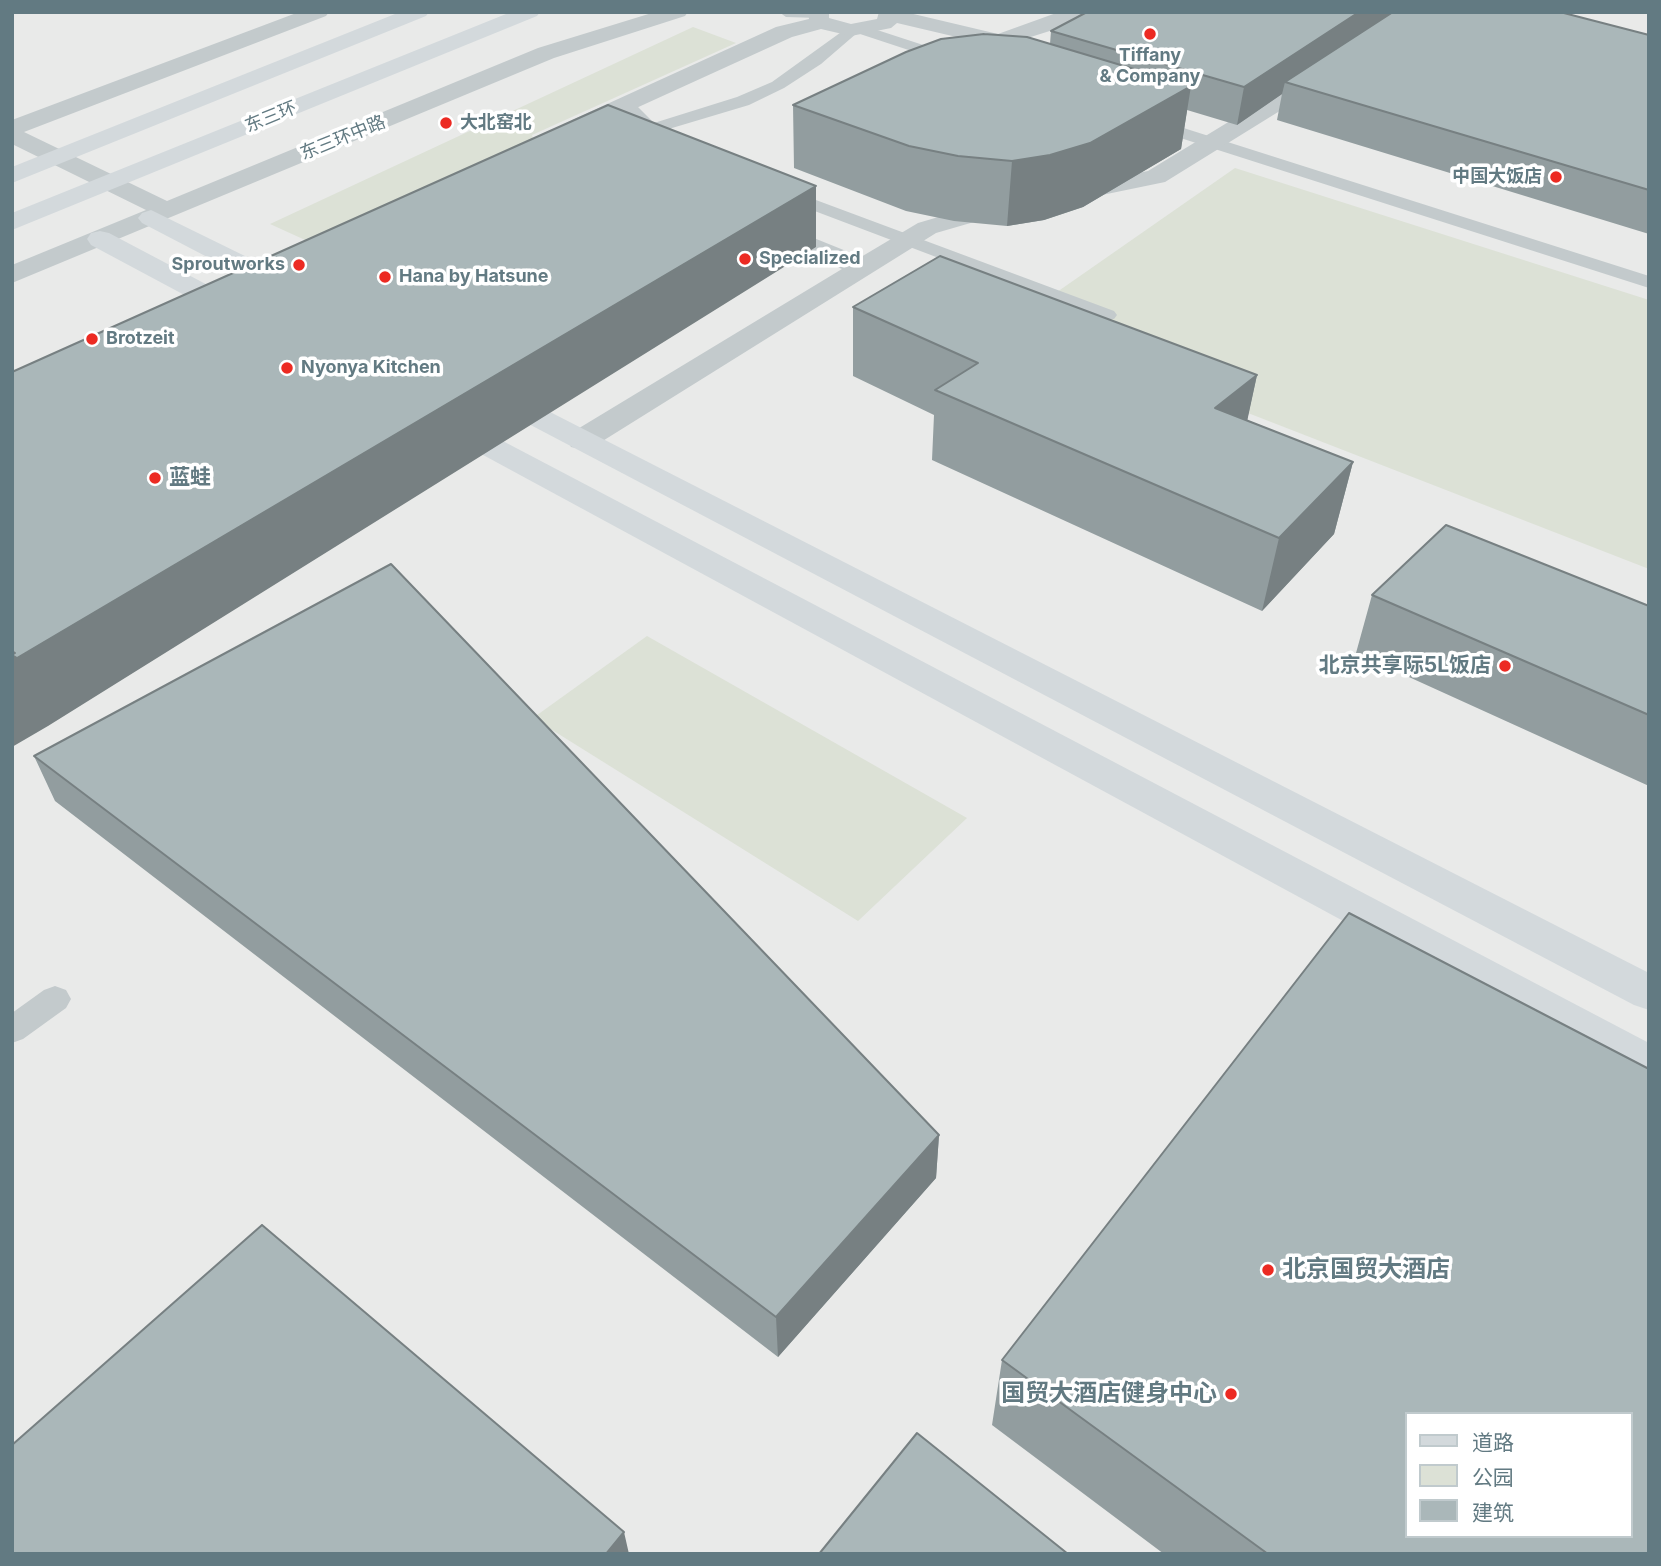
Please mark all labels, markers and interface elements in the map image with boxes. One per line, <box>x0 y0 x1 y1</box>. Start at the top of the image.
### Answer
marker: Tiffany & Company <box>1142 26 1158 42</box>
place label: Tiffany & Company <box>1100 45 1200 88</box>
street label: 东三环 <box>242 97 300 137</box>
street label: 东三环中路 <box>297 111 389 165</box>
place label: 大北窑北 <box>460 112 532 134</box>
marker: 大北窑北 <box>438 115 454 131</box>
place label: 中国大饭店 <box>1452 166 1542 188</box>
marker: 中国大饭店 <box>1548 169 1564 185</box>
place label: Specialized <box>759 248 861 270</box>
marker: Specialized <box>737 251 753 267</box>
place label: Sproutworks <box>172 254 285 276</box>
marker: Sproutworks <box>291 257 307 273</box>
place label: Hana by Hatsune <box>399 266 549 288</box>
marker: Hana by Hatsune <box>377 269 393 285</box>
place label: Brotzeit <box>106 328 175 350</box>
marker: Brotzeit <box>84 331 100 347</box>
place label: Nyonya Kitchen <box>301 357 441 379</box>
marker: Nyonya Kitchen <box>279 360 295 376</box>
place label: 蓝蛙 <box>169 465 211 491</box>
marker: 蓝蛙 <box>147 470 163 486</box>
place label: 北京共享际5L饭店 <box>1319 653 1491 679</box>
marker: 北京共享际5L饭店 <box>1497 658 1513 674</box>
place label: 北京国贸大酒店 <box>1282 1256 1450 1284</box>
marker: 北京国贸大酒店 <box>1260 1262 1276 1278</box>
place label: 国贸大酒店健身中心 <box>1001 1380 1217 1408</box>
marker: 国贸大酒店健身中心 <box>1223 1386 1239 1402</box>
legend <box>1406 1412 1633 1538</box>
text: 道路 <box>1472 1430 1514 1455</box>
text: 公园 <box>1472 1465 1514 1490</box>
text: 建筑 <box>1472 1500 1514 1525</box>

